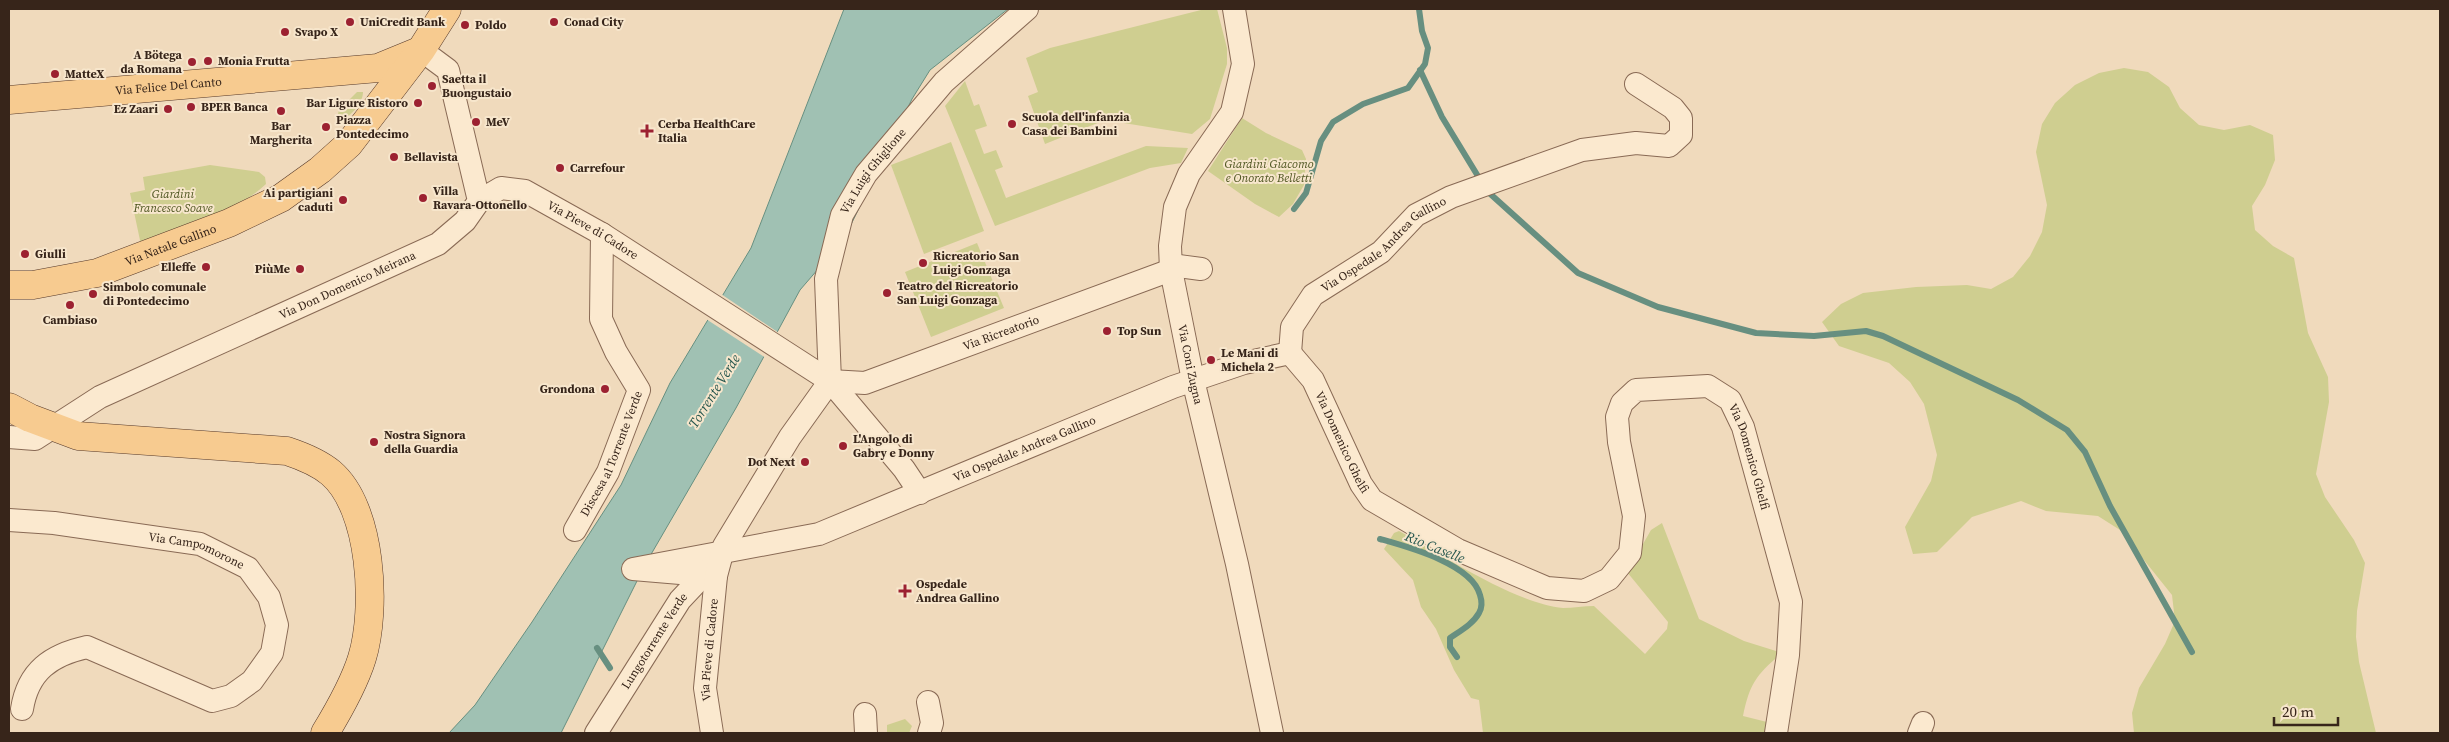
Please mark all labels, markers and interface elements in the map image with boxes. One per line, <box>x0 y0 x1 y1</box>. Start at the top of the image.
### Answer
place label: UniCredit Bank <box>360 14 446 30</box>
place label: Conad City <box>564 14 624 30</box>
marker: UniCredit Bank <box>344 16 356 28</box>
marker: Conad City <box>548 16 560 28</box>
place label: Poldo <box>475 17 507 33</box>
marker: Poldo <box>459 19 471 31</box>
place label: Svapo X <box>295 24 338 40</box>
marker: Svapo X <box>279 26 291 38</box>
place label: A Bötega da Romana <box>120 47 183 77</box>
place label: Monia Frutta <box>218 53 290 69</box>
marker: Monia Frutta <box>202 55 214 67</box>
marker: A Bötega da Romana <box>186 56 198 68</box>
place label: MatteX <box>65 66 104 82</box>
marker: MatteX <box>49 68 61 80</box>
place label: Saetta il Buongustaio <box>442 71 512 101</box>
street label: Via Felice Del Canto <box>114 74 223 99</box>
marker: Saetta il Buongustaio <box>426 80 438 92</box>
place label: Bar Ligure Ristoro <box>306 95 408 111</box>
marker: Bar Ligure Ristoro <box>412 97 424 109</box>
place label: BPER Banca <box>201 99 268 115</box>
place label: Ez Zaari <box>114 101 158 117</box>
marker: BPER Banca <box>185 101 197 113</box>
marker: Ez Zaari <box>162 103 174 115</box>
marker: Bar Margherita <box>275 105 287 117</box>
place label: Scuola dell'infanzia Casa dei Bambini <box>1022 109 1130 139</box>
place label: Piazza Pontedecimo <box>336 112 409 142</box>
place label: MeV <box>486 114 510 130</box>
marker: MeV <box>470 116 482 128</box>
place label: Cerba HealthCare Italia <box>658 116 756 146</box>
place label: Bar Margherita <box>250 118 313 148</box>
marker: Scuola dell'infanzia Casa dei Bambini <box>1006 118 1018 130</box>
marker: Piazza Pontedecimo <box>320 121 332 133</box>
marker: Cerba HealthCare Italia <box>640 124 654 138</box>
street label: Via Luigi Ghiglione <box>836 125 909 217</box>
place label: Bellavista <box>404 149 459 165</box>
marker: Bellavista <box>388 151 400 163</box>
park label: Giardini Giacomo e Onorato Belletti <box>1224 156 1314 186</box>
place label: Carrefour <box>570 160 625 176</box>
marker: Carrefour <box>554 162 566 174</box>
place label: Villa Ravara-Ottonello <box>433 183 527 213</box>
place label: Ai partigiani caduti <box>263 185 333 215</box>
park label: Giardini Francesco Soave <box>132 186 213 216</box>
marker: Villa Ravara-Ottonello <box>417 192 429 204</box>
street label: Via Ospedale Andrea Gallino <box>1318 193 1449 296</box>
marker: Ai partigiani caduti <box>337 194 349 206</box>
street label: Via Pieve di Cadore <box>544 197 641 263</box>
street label: Via Natale Gallino <box>123 220 219 270</box>
place label: Giulli <box>35 246 66 262</box>
street label: Via Don Domenico Meirana <box>277 247 419 323</box>
marker: Giulli <box>19 248 31 260</box>
place label: Ricreatorio San Luigi Gonzaga <box>933 248 1020 278</box>
marker: Ricreatorio San Luigi Gonzaga <box>917 257 929 269</box>
place label: Elleffe <box>161 259 196 275</box>
marker: Elleffe <box>200 261 212 273</box>
place label: PiùMe <box>255 261 290 277</box>
marker: PiùMe <box>294 263 306 275</box>
place label: Teatro del Ricreatorio San Luigi Gonzaga <box>897 278 1018 308</box>
place label: Simbolo comunale di Pontedecimo <box>103 279 206 309</box>
marker: Teatro del Ricreatorio San Luigi Gonzaga <box>881 287 893 299</box>
marker: Simbolo comunale di Pontedecimo <box>87 288 99 300</box>
marker: Cambiaso <box>64 299 76 311</box>
street label: Via Ricreatorio <box>961 311 1042 354</box>
place label: Cambiaso <box>43 312 97 328</box>
place label: Top Sun <box>1117 323 1162 339</box>
street label: Via Coni Zugna <box>1174 323 1207 407</box>
marker: Top Sun <box>1101 325 1113 337</box>
place label: Le Mani di Michela 2 <box>1221 345 1279 375</box>
water label: Torrente Verde <box>683 350 745 432</box>
marker: Le Mani di Michela 2 <box>1205 354 1217 366</box>
place label: Grondona <box>540 381 596 397</box>
marker: Grondona <box>599 383 611 395</box>
street label: Discesa al Torrente Verde <box>576 389 646 519</box>
street label: Via Domenico Ghelfi <box>1311 389 1373 496</box>
street label: Via Domenico Ghelfi <box>1725 401 1773 512</box>
street label: Via Ospedale Andrea Gallino <box>951 412 1099 485</box>
place label: Nostra Signora della Guardia <box>384 427 466 457</box>
place label: L'Angolo di Gabry e Donny <box>853 431 935 461</box>
marker: Nostra Signora della Guardia <box>368 436 380 448</box>
marker: L'Angolo di Gabry e Donny <box>837 440 849 452</box>
place label: Dot Next <box>748 454 796 470</box>
marker: Dot Next <box>799 456 811 468</box>
water label: Rio Caselle <box>1401 526 1468 568</box>
street label: Via Campomorone <box>148 529 247 573</box>
place label: Ospedale Andrea Gallino <box>916 576 999 606</box>
marker: Ospedale Andrea Gallino <box>898 584 912 598</box>
street label: Lungotorrente Verde <box>618 589 691 692</box>
street label: Via Pieve di Cadore <box>697 598 722 702</box>
scale bar <box>2274 694 2338 726</box>
text: 20 m <box>2282 701 2314 722</box>

